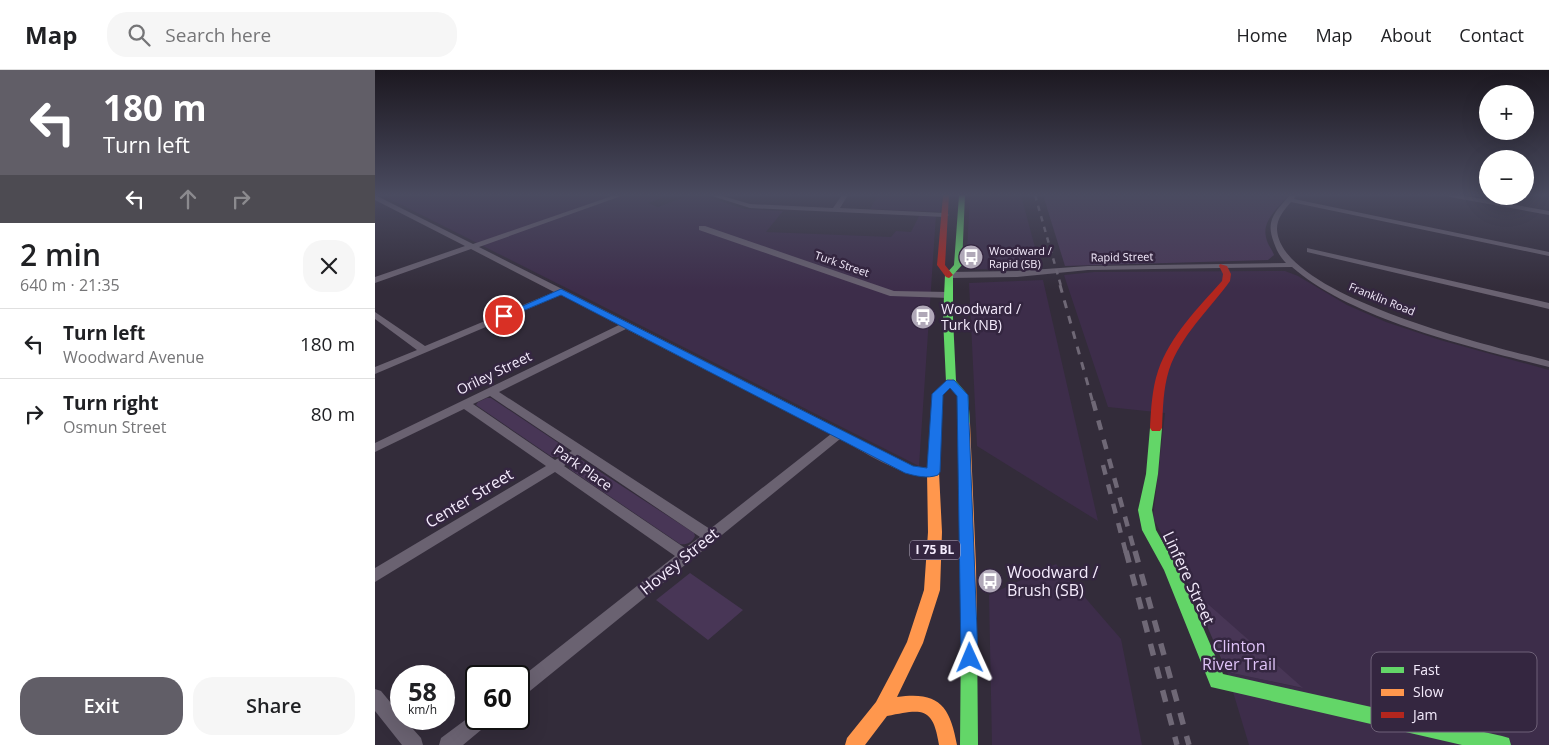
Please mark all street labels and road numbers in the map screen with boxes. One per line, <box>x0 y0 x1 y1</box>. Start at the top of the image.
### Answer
street label: Turk Street <box>813 247 871 280</box>
street label: Rapid Street <box>1091 248 1154 265</box>
street label: Franklin Road <box>1347 278 1418 319</box>
street label: Oriley Street <box>453 346 534 399</box>
street label: Park Place <box>550 441 616 495</box>
street label: Center Street <box>421 463 517 533</box>
street label: Hovey Street <box>635 522 723 600</box>
street label: Linfere Street <box>1158 528 1220 629</box>
road number: I 75 BL <box>910 540 960 560</box>

